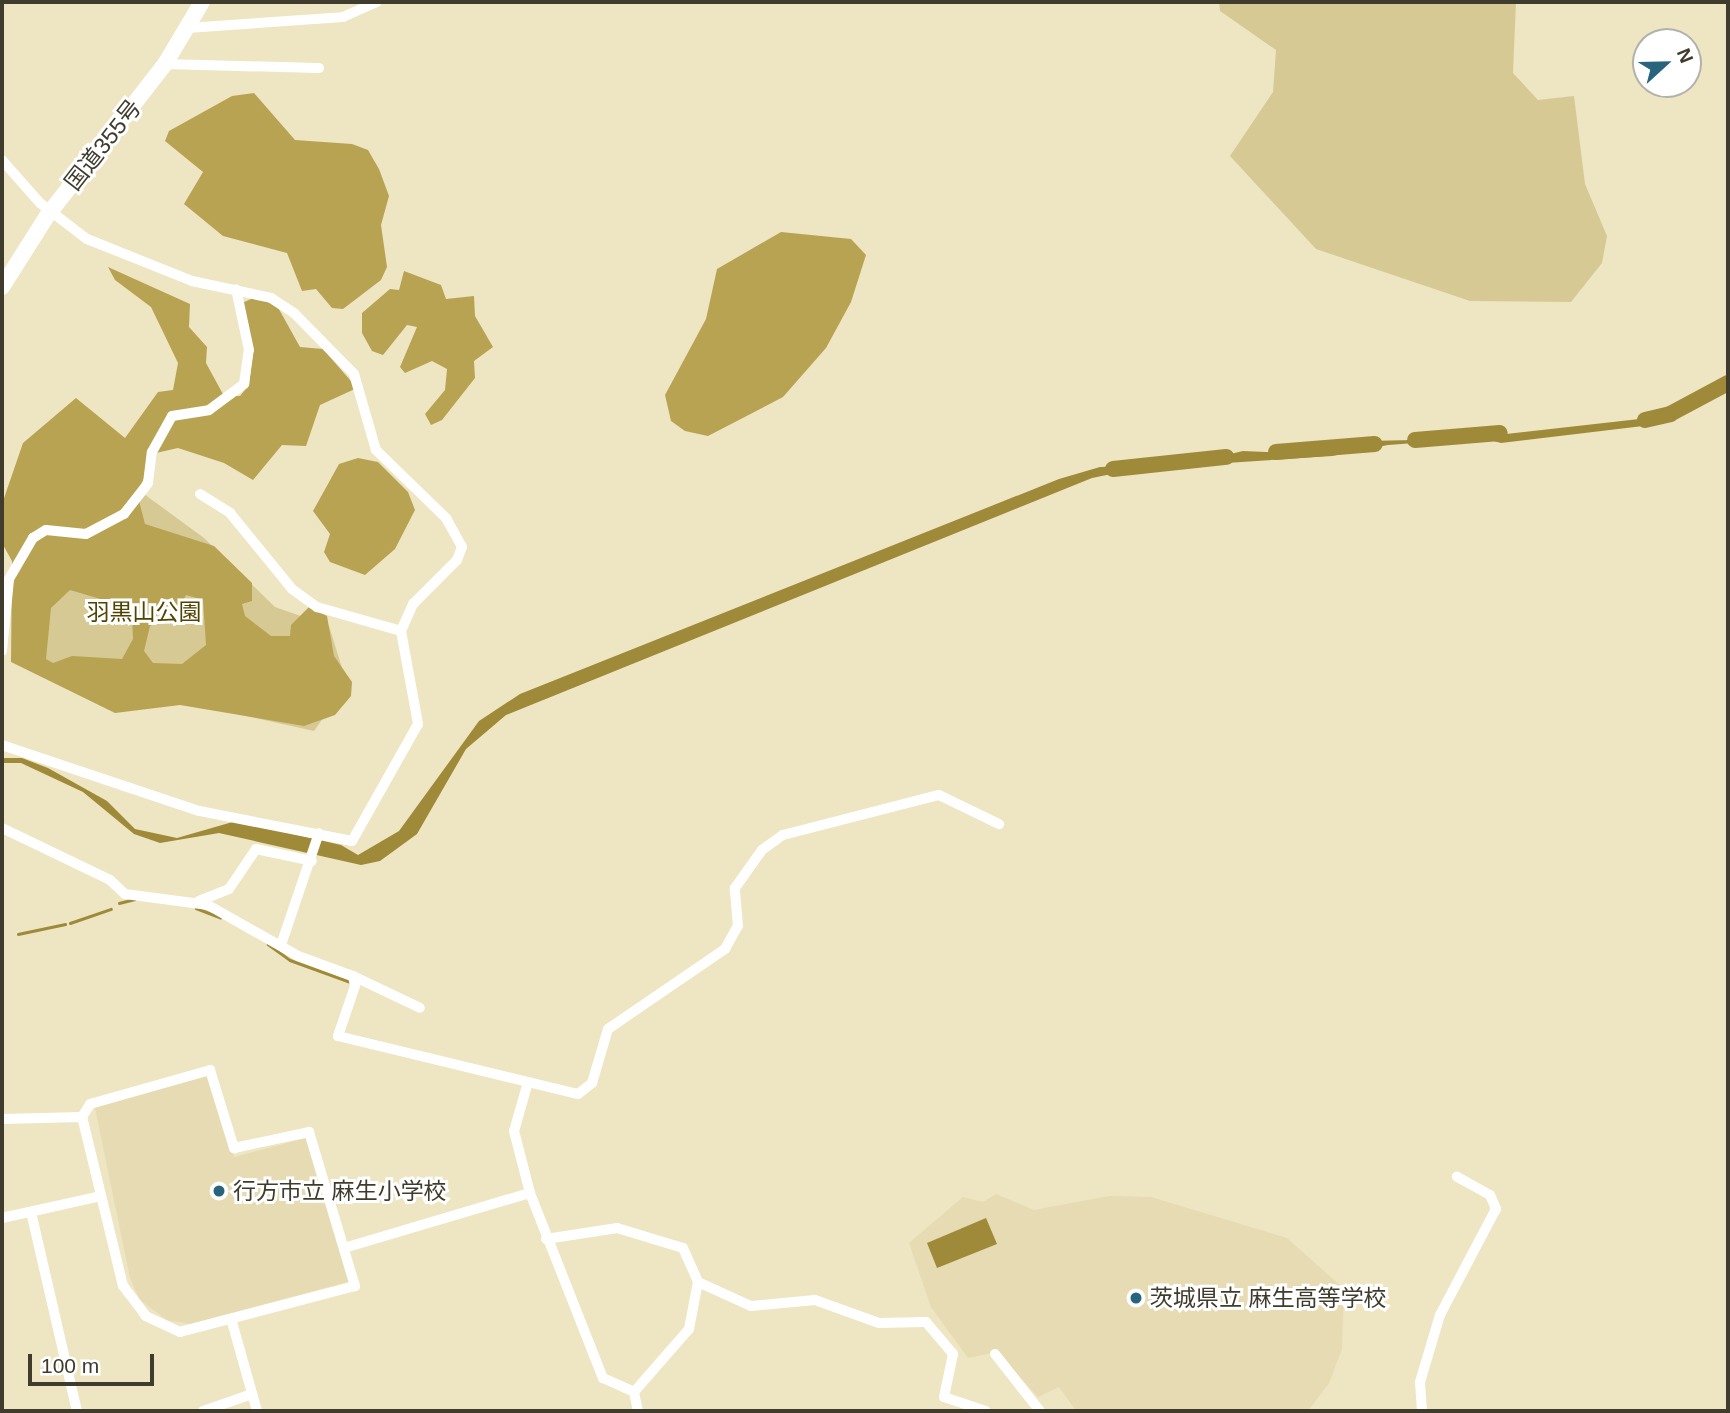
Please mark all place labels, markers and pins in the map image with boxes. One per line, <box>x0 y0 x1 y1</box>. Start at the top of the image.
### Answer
place label: 行方市立 麻生小学校 <box>233 1177 446 1205</box>
marker: 行方市立 麻生小学校 <box>211 1183 227 1199</box>
place label: 茨城県立 麻生高等学校 <box>1150 1284 1386 1312</box>
marker: 茨城県立 麻生高等学校 <box>1128 1290 1144 1306</box>

